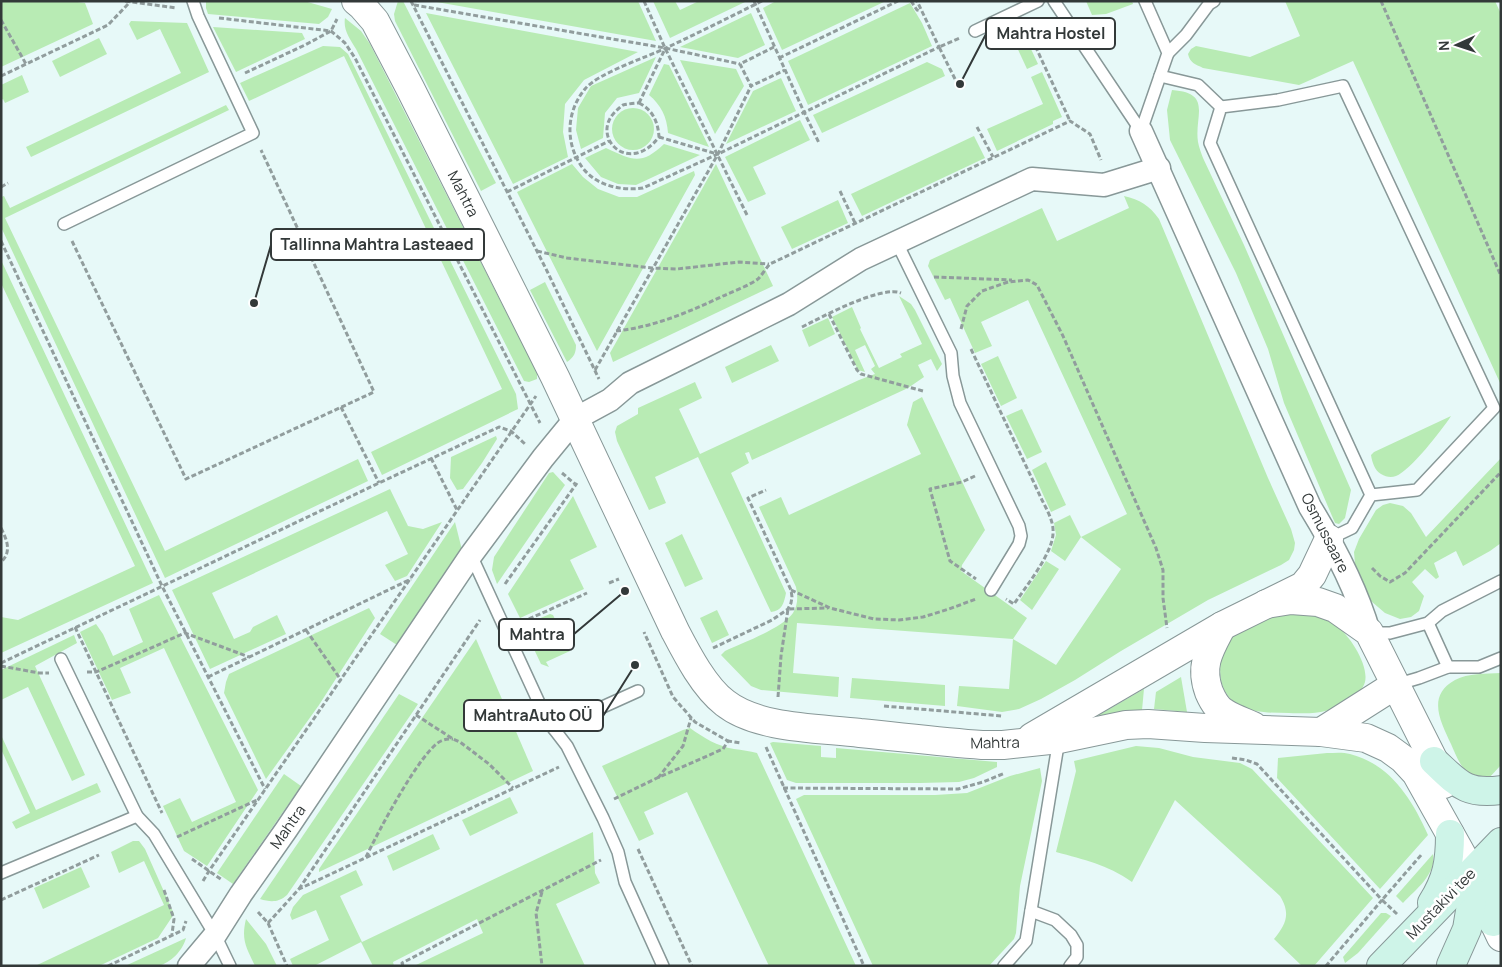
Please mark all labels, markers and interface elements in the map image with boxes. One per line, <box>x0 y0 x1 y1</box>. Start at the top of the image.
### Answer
callout: Mahtra Hostel <box>986 18 1115 49</box>
north arrow <box>1432 20 1482 70</box>
text: Mahtra Hostel <box>997 22 1105 44</box>
text: N <box>1434 40 1453 51</box>
street label: Mahtra <box>443 167 484 221</box>
callout: Tallinna Mahtra Lasteaed <box>271 229 484 260</box>
text: Tallinna Mahtra Lasteaed <box>280 233 474 255</box>
street label: Osmussaare <box>1296 489 1355 576</box>
callout: Mahtra <box>499 619 574 650</box>
text: Mahtra <box>509 623 565 645</box>
callout: MahtraAuto OÜ <box>464 700 603 731</box>
text: MahtraAuto OÜ <box>473 704 593 726</box>
street label: Mahtra <box>970 732 1020 753</box>
street label: Mahtra <box>265 800 310 853</box>
street label: Mustakivi tee <box>1401 863 1480 944</box>

